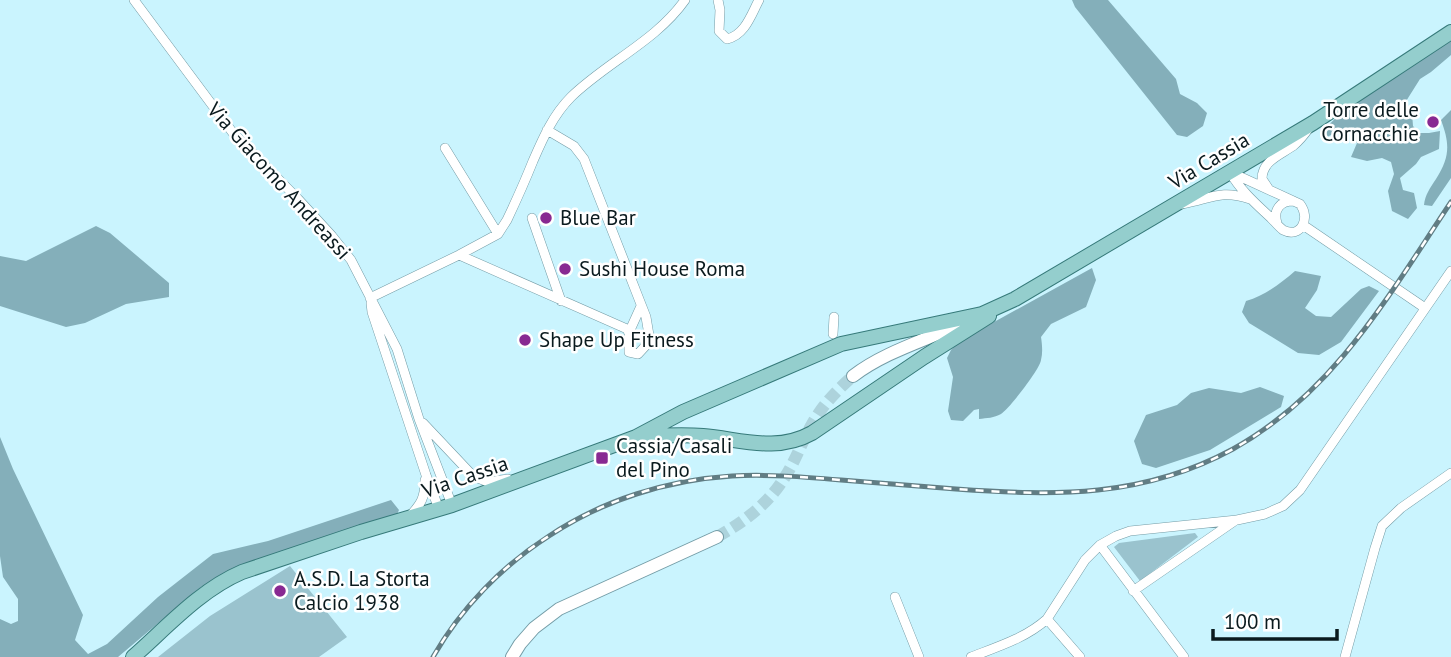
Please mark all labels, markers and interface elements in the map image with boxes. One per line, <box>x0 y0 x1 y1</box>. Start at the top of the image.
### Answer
street label: Via Giacomo Andreassi <box>201 96 357 265</box>
place label: Torre delle Cornacchie <box>1321 96 1419 147</box>
marker: Torre delle Cornacchie <box>1425 114 1441 130</box>
street label: Via Cassia <box>1163 126 1254 196</box>
place label: Blue Bar <box>560 204 636 231</box>
marker: Blue Bar <box>538 210 554 226</box>
place label: Sushi House Roma <box>579 255 745 282</box>
marker: Sushi House Roma <box>557 261 573 277</box>
place label: Shape Up Fitness <box>539 326 694 353</box>
marker: Shape Up Fitness <box>517 332 533 348</box>
place label: Cassia/Casali del Pino <box>616 432 732 483</box>
street label: Via Cassia <box>417 449 511 504</box>
marker: Cassia/Casali del Pino <box>594 450 610 466</box>
place label: A.S.D. La Storta Calcio 1938 <box>294 565 430 616</box>
marker: A.S.D. La Storta Calcio 1938 <box>272 583 288 599</box>
scale bar <box>1213 598 1337 642</box>
text: 100 m <box>1224 608 1281 635</box>

